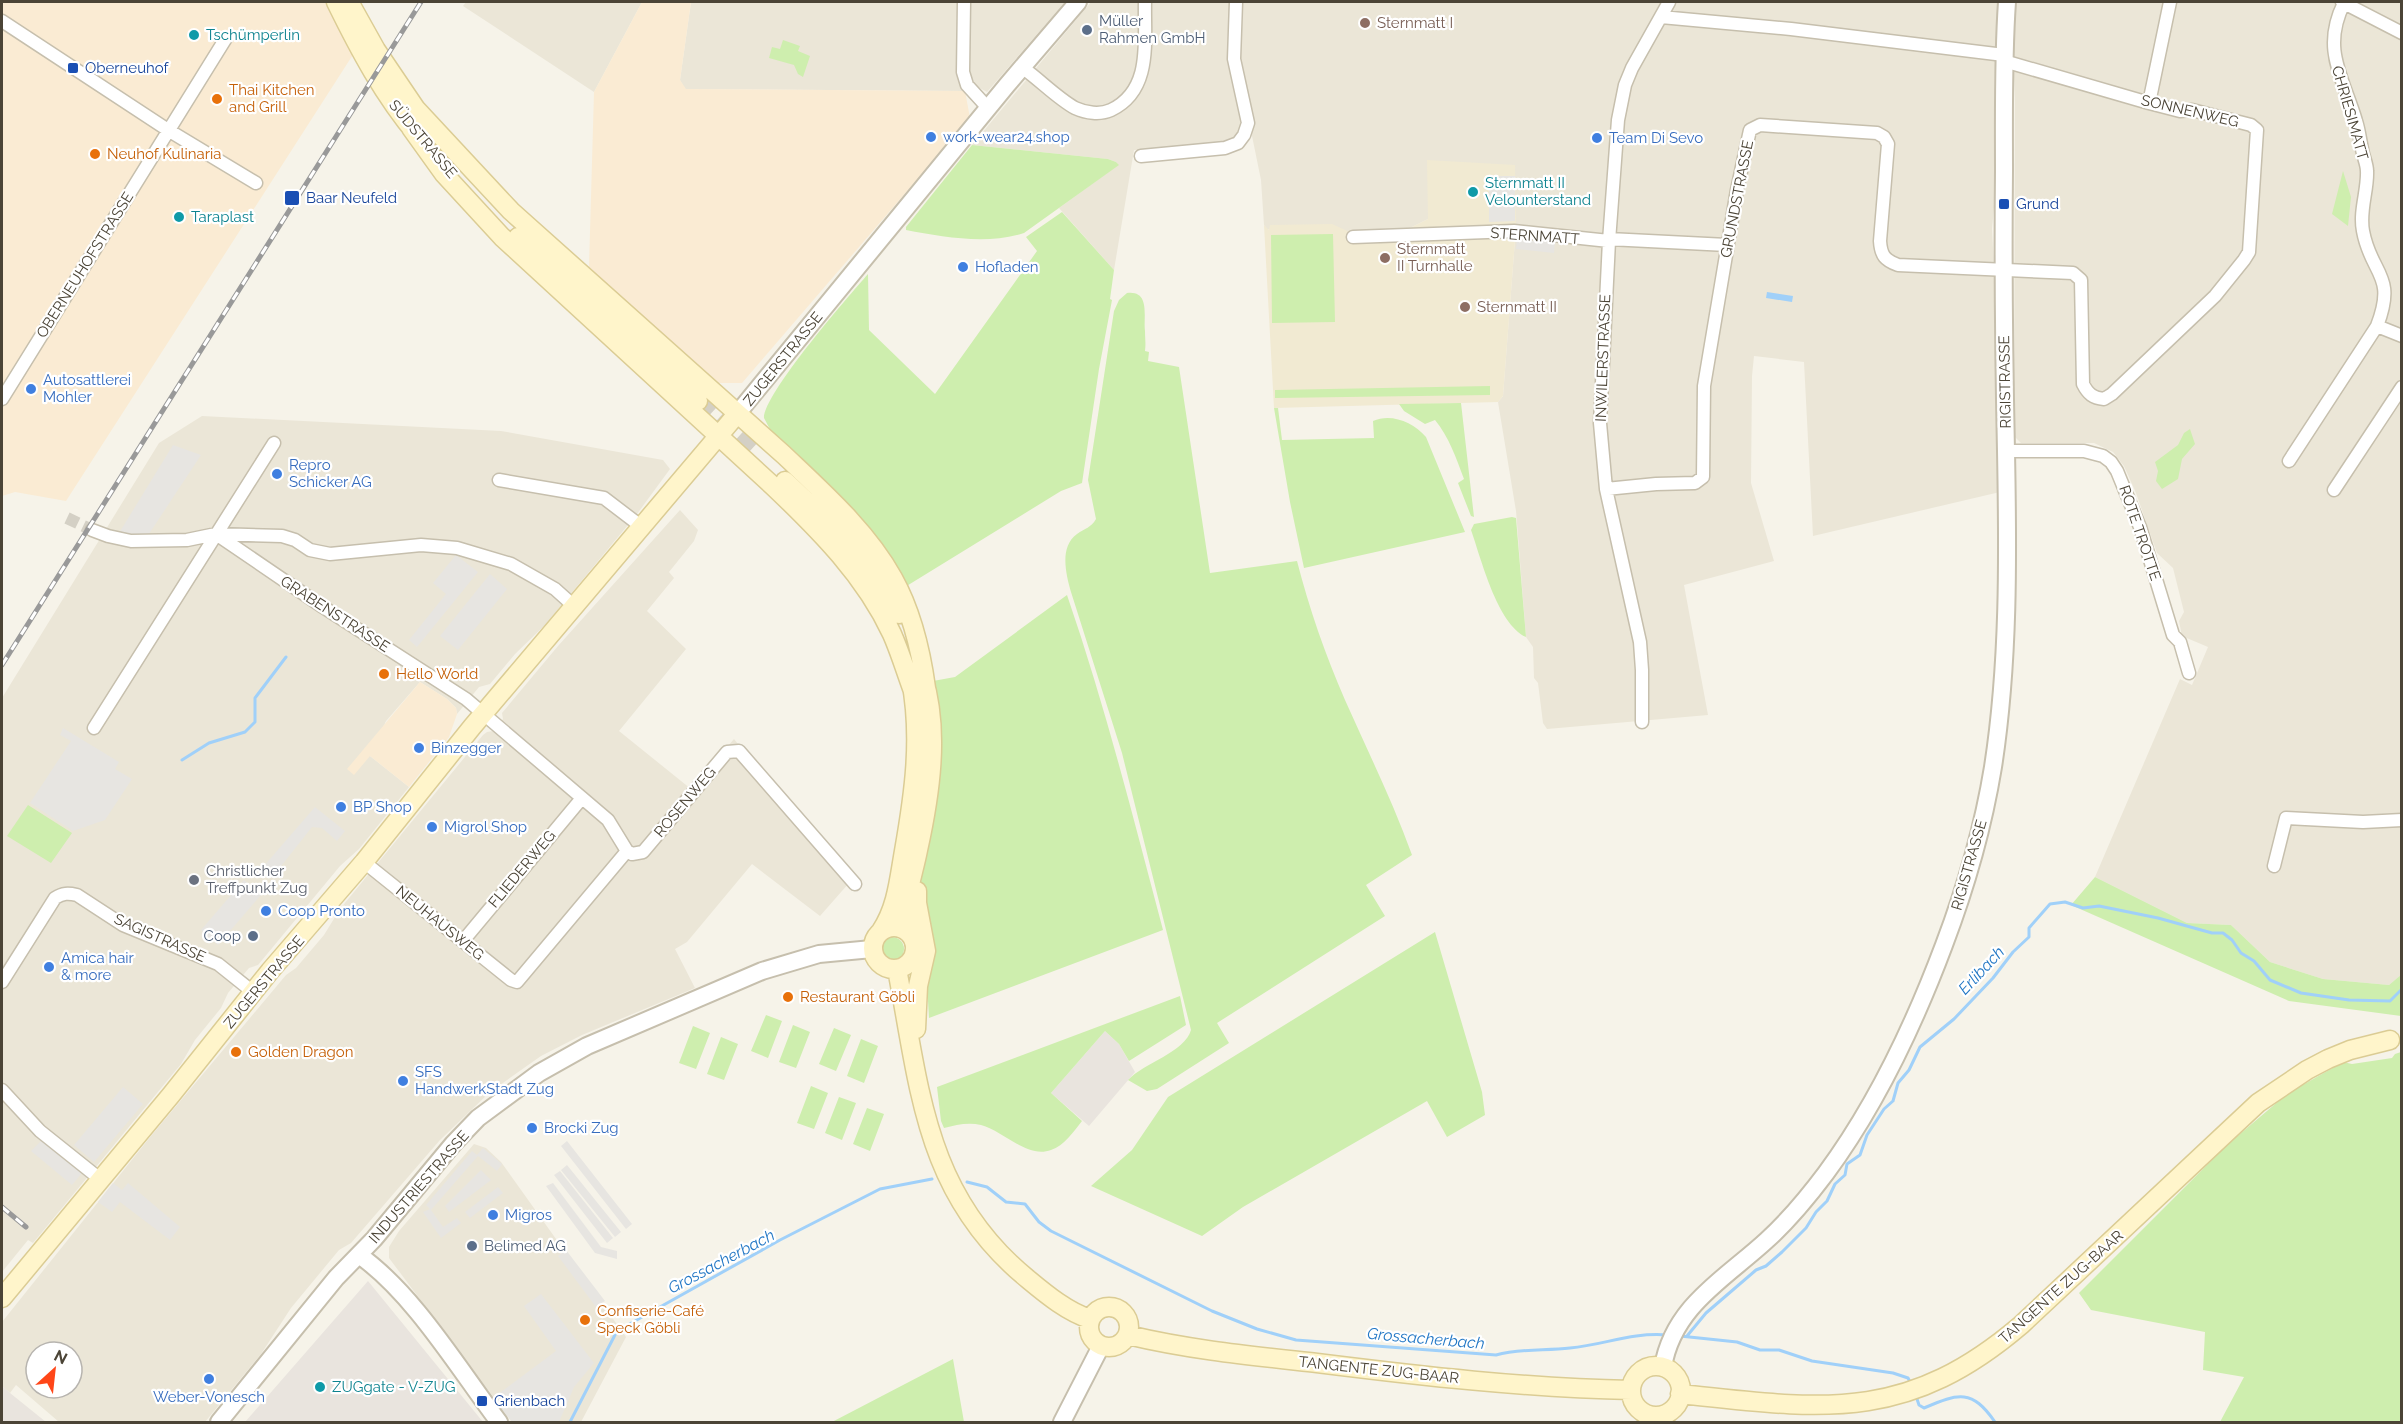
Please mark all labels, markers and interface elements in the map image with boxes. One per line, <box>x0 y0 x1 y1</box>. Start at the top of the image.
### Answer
place label: Müller Rahmen GmbH <box>1099 12 1206 47</box>
place label: Sternmatt I <box>1377 14 1453 32</box>
marker: Sternmatt I <box>1358 16 1372 30</box>
marker: Müller Rahmen GmbH <box>1080 23 1094 37</box>
place label: Tschümperlin <box>206 26 300 44</box>
marker: Tschümperlin <box>187 28 201 42</box>
place label: Oberneuhof <box>85 59 170 77</box>
marker: Oberneuhof <box>66 61 80 75</box>
street label: CHRIESIMATT <box>2328 64 2372 162</box>
place label: Thai Kitchen and Grill <box>229 81 315 116</box>
street label: SONNENWEG <box>2139 91 2241 131</box>
marker: Thai Kitchen and Grill <box>210 92 224 106</box>
street label: SÜDSTRASSE <box>385 96 462 182</box>
place label: work-wear24.shop <box>943 128 1070 146</box>
place label: Team Di Sevo <box>1609 129 1703 147</box>
marker: work-wear24.shop <box>924 130 938 144</box>
marker: Team Di Sevo <box>1590 131 1604 145</box>
street label: GRUNDSTRASSE <box>1717 139 1757 259</box>
place label: Neuhof Kulinaria <box>107 145 221 163</box>
marker: Neuhof Kulinaria <box>88 147 102 161</box>
place label: Sternmatt II Velounterstand <box>1485 174 1591 209</box>
marker: Sternmatt II Velounterstand <box>1466 185 1480 199</box>
street label: OBERNEUHOFSTRASSE <box>33 189 137 341</box>
marker: Baar Neufeld <box>283 189 301 207</box>
place label: Baar Neufeld <box>306 189 397 207</box>
place label: Grund <box>2016 195 2059 213</box>
marker: Grund <box>1997 197 2011 211</box>
place label: Taraplast <box>191 208 254 226</box>
marker: Taraplast <box>172 210 186 224</box>
street label: STERNMATT <box>1490 224 1580 248</box>
place label: Sternmatt II Turnhalle <box>1397 240 1473 275</box>
marker: Sternmatt II Turnhalle <box>1378 251 1392 265</box>
place label: Hofladen <box>975 258 1039 276</box>
marker: Hofladen <box>956 260 970 274</box>
street label: INWILERSTRASSE <box>1592 294 1614 422</box>
place label: Sternmatt II <box>1477 298 1557 316</box>
marker: Sternmatt II <box>1458 300 1472 314</box>
street label: ZUGERSTRASSE <box>740 308 826 410</box>
street label: RIGISTRASSE <box>1995 335 2015 429</box>
place label: Autosattlerei Mohler <box>43 371 131 406</box>
marker: Autosattlerei Mohler <box>24 382 38 396</box>
place label: Repro Schicker AG <box>289 456 372 491</box>
marker: Repro Schicker AG <box>270 467 284 481</box>
street label: ROTE TROTTE <box>2115 483 2165 583</box>
street label: GRABENSTRASSE <box>277 572 393 656</box>
place label: Hello World <box>396 665 478 683</box>
marker: Hello World <box>377 667 391 681</box>
place label: Binzegger <box>431 739 502 757</box>
marker: Binzegger <box>412 741 426 755</box>
street label: ROSENWEG <box>650 763 720 841</box>
place label: BP Shop <box>353 798 412 816</box>
marker: BP Shop <box>334 800 348 814</box>
place label: Migrol Shop <box>444 818 527 836</box>
street label: RIGISTRASSE <box>1947 818 1991 912</box>
marker: Migrol Shop <box>425 820 439 834</box>
street label: FLIEDERWEG <box>485 827 559 911</box>
place label: Christlicher Treffpunkt Zug <box>206 862 307 897</box>
marker: Christlicher Treffpunkt Zug <box>187 873 201 887</box>
street label: NEUHAUSWEG <box>392 882 488 964</box>
place label: Coop Pronto <box>278 902 365 920</box>
marker: Coop Pronto <box>259 904 273 918</box>
street label: SAGISTRASSE <box>111 910 209 966</box>
place label: Coop <box>204 927 241 945</box>
marker: Coop <box>246 929 260 943</box>
street label: ZUGERSTRASSE <box>220 932 308 1032</box>
water label: Erlibach <box>1954 942 2008 998</box>
place label: Amica hair & more <box>61 949 135 984</box>
marker: Amica hair & more <box>42 960 56 974</box>
place label: Restaurant Göbli <box>800 988 915 1006</box>
marker: Restaurant Göbli <box>781 990 795 1004</box>
place label: Golden Dragon <box>248 1043 354 1061</box>
marker: Golden Dragon <box>229 1045 243 1059</box>
place label: SFS HandwerkStadt Zug <box>415 1063 554 1098</box>
marker: SFS HandwerkStadt Zug <box>396 1074 410 1088</box>
place label: Brocki Zug <box>544 1119 619 1137</box>
marker: Brocki Zug <box>525 1121 539 1135</box>
street label: INDUSTRIESTRASSE <box>365 1127 473 1247</box>
place label: Migros <box>505 1206 552 1224</box>
marker: Migros <box>486 1208 500 1222</box>
water label: Grossacherbach <box>665 1225 778 1297</box>
street label: TANGENTE ZUG-BAAR <box>1995 1226 2127 1348</box>
place label: Belimed AG <box>484 1237 566 1255</box>
marker: Belimed AG <box>465 1239 479 1253</box>
place label: Confiserie-Café Speck Göbli <box>597 1302 704 1337</box>
marker: Confiserie-Café Speck Göbli <box>578 1313 592 1327</box>
water label: Grossacherbach <box>1366 1324 1485 1353</box>
north arrow <box>24 1340 84 1400</box>
text: N <box>51 1346 70 1368</box>
street label: TANGENTE ZUG-BAAR <box>1298 1353 1460 1387</box>
marker: Weber-Vonesch <box>202 1372 216 1386</box>
place label: ZUGgate - V-ZUG <box>332 1378 455 1396</box>
marker: ZUGgate - V-ZUG <box>313 1380 327 1394</box>
place label: Weber-Vonesch <box>153 1388 265 1406</box>
place label: Grienbach <box>494 1392 565 1410</box>
marker: Grienbach <box>475 1394 489 1408</box>

